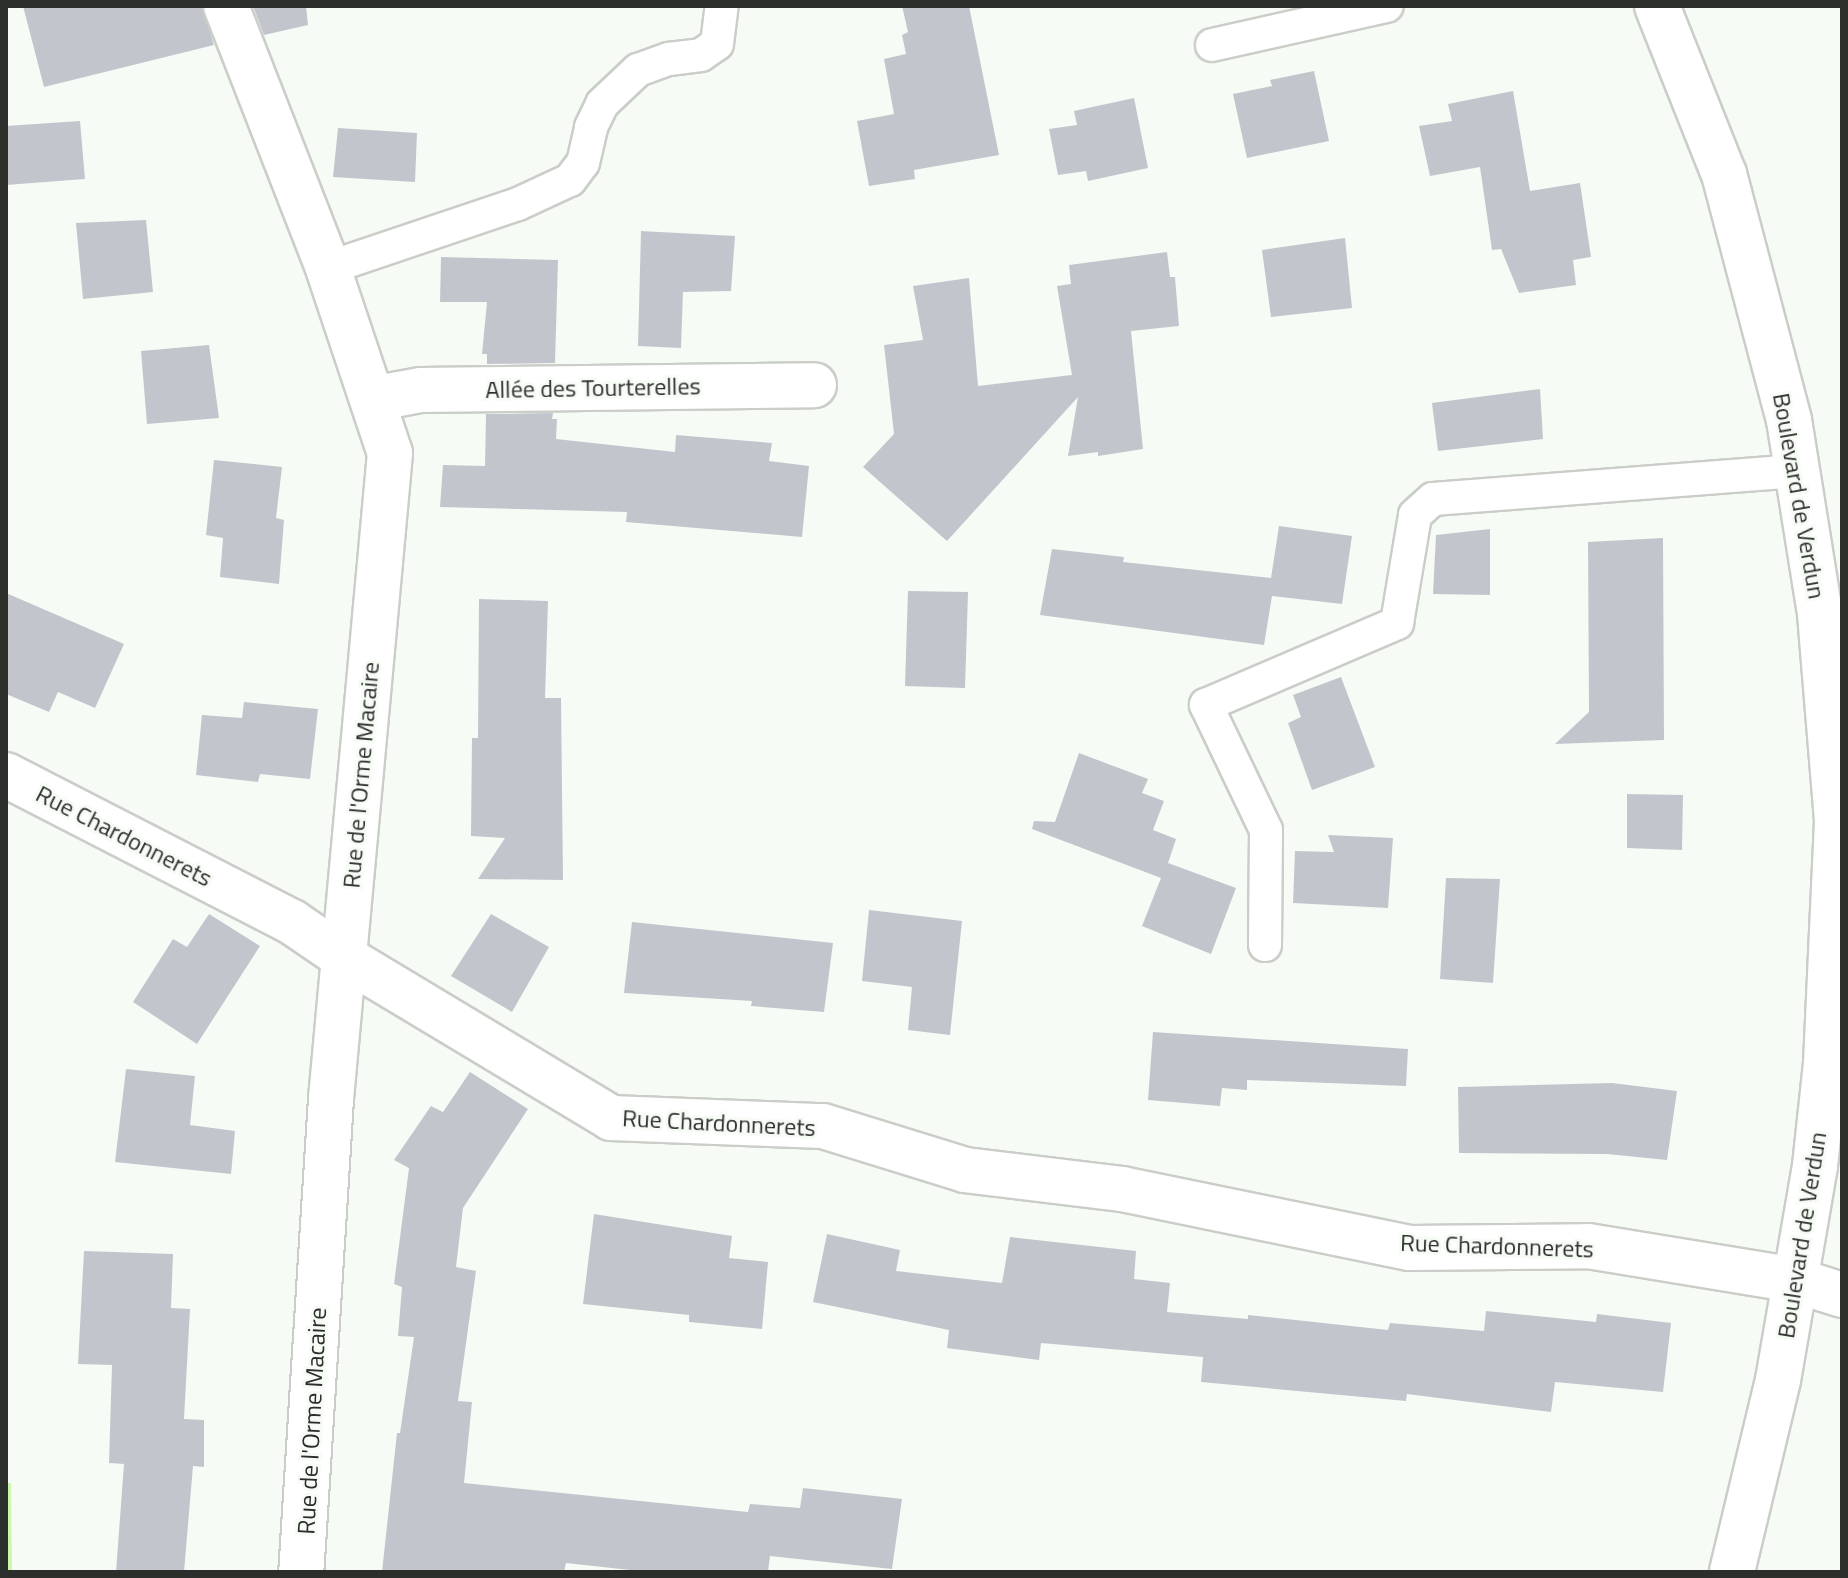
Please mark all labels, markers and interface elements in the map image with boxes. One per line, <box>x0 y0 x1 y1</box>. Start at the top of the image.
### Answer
street label: Allée des Tourterelles <box>485 372 701 404</box>
street label: Boulevard de Verdun <box>1767 391 1831 601</box>
street label: Rue de l'Orme Macaire <box>337 661 385 889</box>
street label: Rue Chardonnerets <box>31 779 217 893</box>
street label: Rue Chardonnerets <box>621 1104 817 1142</box>
street label: Boulevard de Verdun <box>1771 1130 1833 1340</box>
street label: Rue Chardonnerets <box>1400 1228 1594 1264</box>
street label: Rue de l'Orme Macaire <box>292 1307 332 1535</box>

